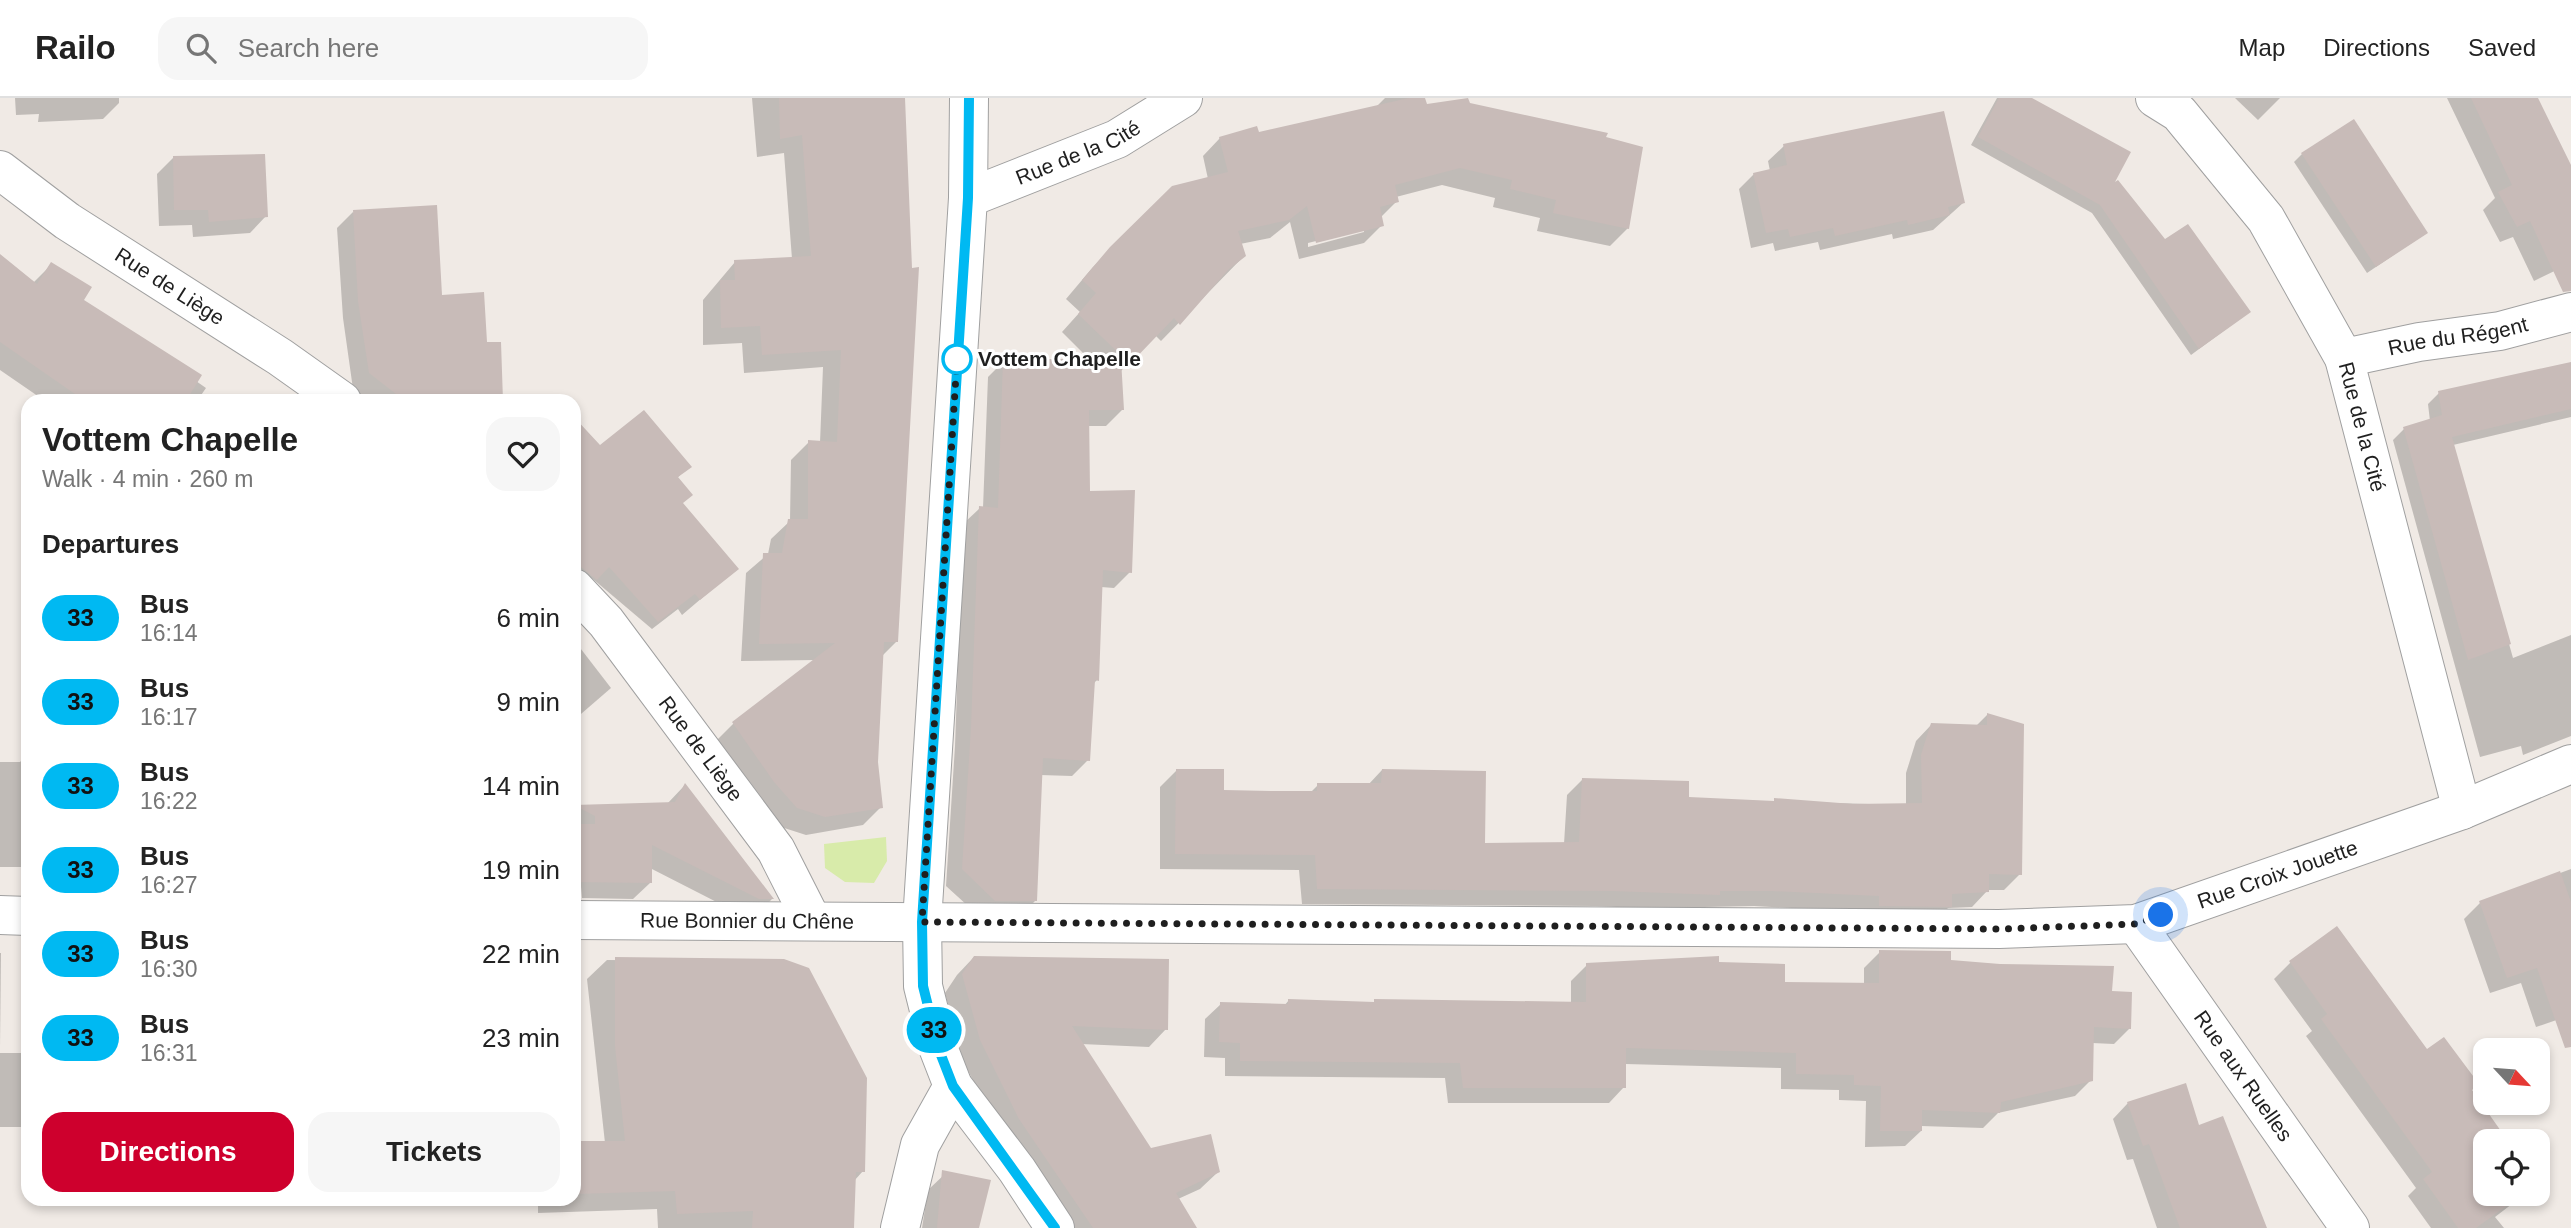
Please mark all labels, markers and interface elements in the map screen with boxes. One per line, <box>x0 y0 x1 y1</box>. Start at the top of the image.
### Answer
search box <box>158 17 648 80</box>
text: Railo <box>35 29 116 66</box>
icon: search <box>182 29 220 67</box>
text: Search here <box>238 33 379 63</box>
text: Map <box>2239 34 2285 61</box>
text: Directions <box>2323 34 2430 61</box>
text: Saved <box>2468 34 2536 61</box>
street label: Rue de la Cité <box>1012 115 1144 189</box>
street label: Rue de Liège <box>111 243 229 329</box>
street label: Rue du Régent <box>2386 312 2530 359</box>
marker: Vottem Chapelle <box>942 344 972 374</box>
place label: Vottem Chapelle <box>978 347 1141 370</box>
street label: Rue de la Cité <box>2335 359 2390 494</box>
button: heart <box>486 417 560 491</box>
text: Vottem Chapelle <box>42 421 298 458</box>
text: Walk · 4 min · 260 m <box>42 466 253 492</box>
text: Departures <box>42 529 179 559</box>
text: Bus <box>140 589 189 619</box>
text: 6 min <box>496 603 560 633</box>
text: 33 <box>67 604 94 631</box>
text: 16:14 <box>140 620 198 646</box>
text: Bus <box>140 673 189 703</box>
text: 9 min <box>496 687 560 717</box>
text: 33 <box>67 688 94 715</box>
street label: Rue de Liège <box>654 692 748 806</box>
text: 16:17 <box>140 704 198 730</box>
text: Bus <box>140 757 189 787</box>
text: 14 min <box>482 771 560 801</box>
text: 33 <box>67 772 94 799</box>
text: 16:22 <box>140 788 198 814</box>
street label: Rue Croix Jouette <box>2194 835 2360 913</box>
text: Bus <box>140 841 189 871</box>
text: 19 min <box>482 855 560 885</box>
text: 33 <box>67 856 94 883</box>
text: 16:27 <box>140 872 198 898</box>
your location <box>2143 897 2178 932</box>
street label: Rue Bonnier du Chêne <box>640 908 854 933</box>
text: Bus <box>140 925 189 955</box>
text: 22 min <box>482 939 560 969</box>
text: 33 <box>67 940 94 967</box>
text: 16:30 <box>140 956 198 982</box>
street label: Rue aux Ruelles <box>2190 1006 2297 1145</box>
line badge: 33 <box>902 1007 965 1053</box>
text: Bus <box>140 1009 189 1039</box>
text: 33 <box>921 1016 947 1043</box>
text: 23 min <box>482 1023 560 1053</box>
text: 33 <box>67 1024 94 1051</box>
north arrow <box>2473 1038 2550 1115</box>
map controls <box>2473 1038 2550 1206</box>
text: 16:31 <box>140 1040 198 1066</box>
button: Directions <box>42 1112 294 1192</box>
button: Tickets <box>308 1112 560 1192</box>
button: locate <box>2473 1129 2550 1206</box>

